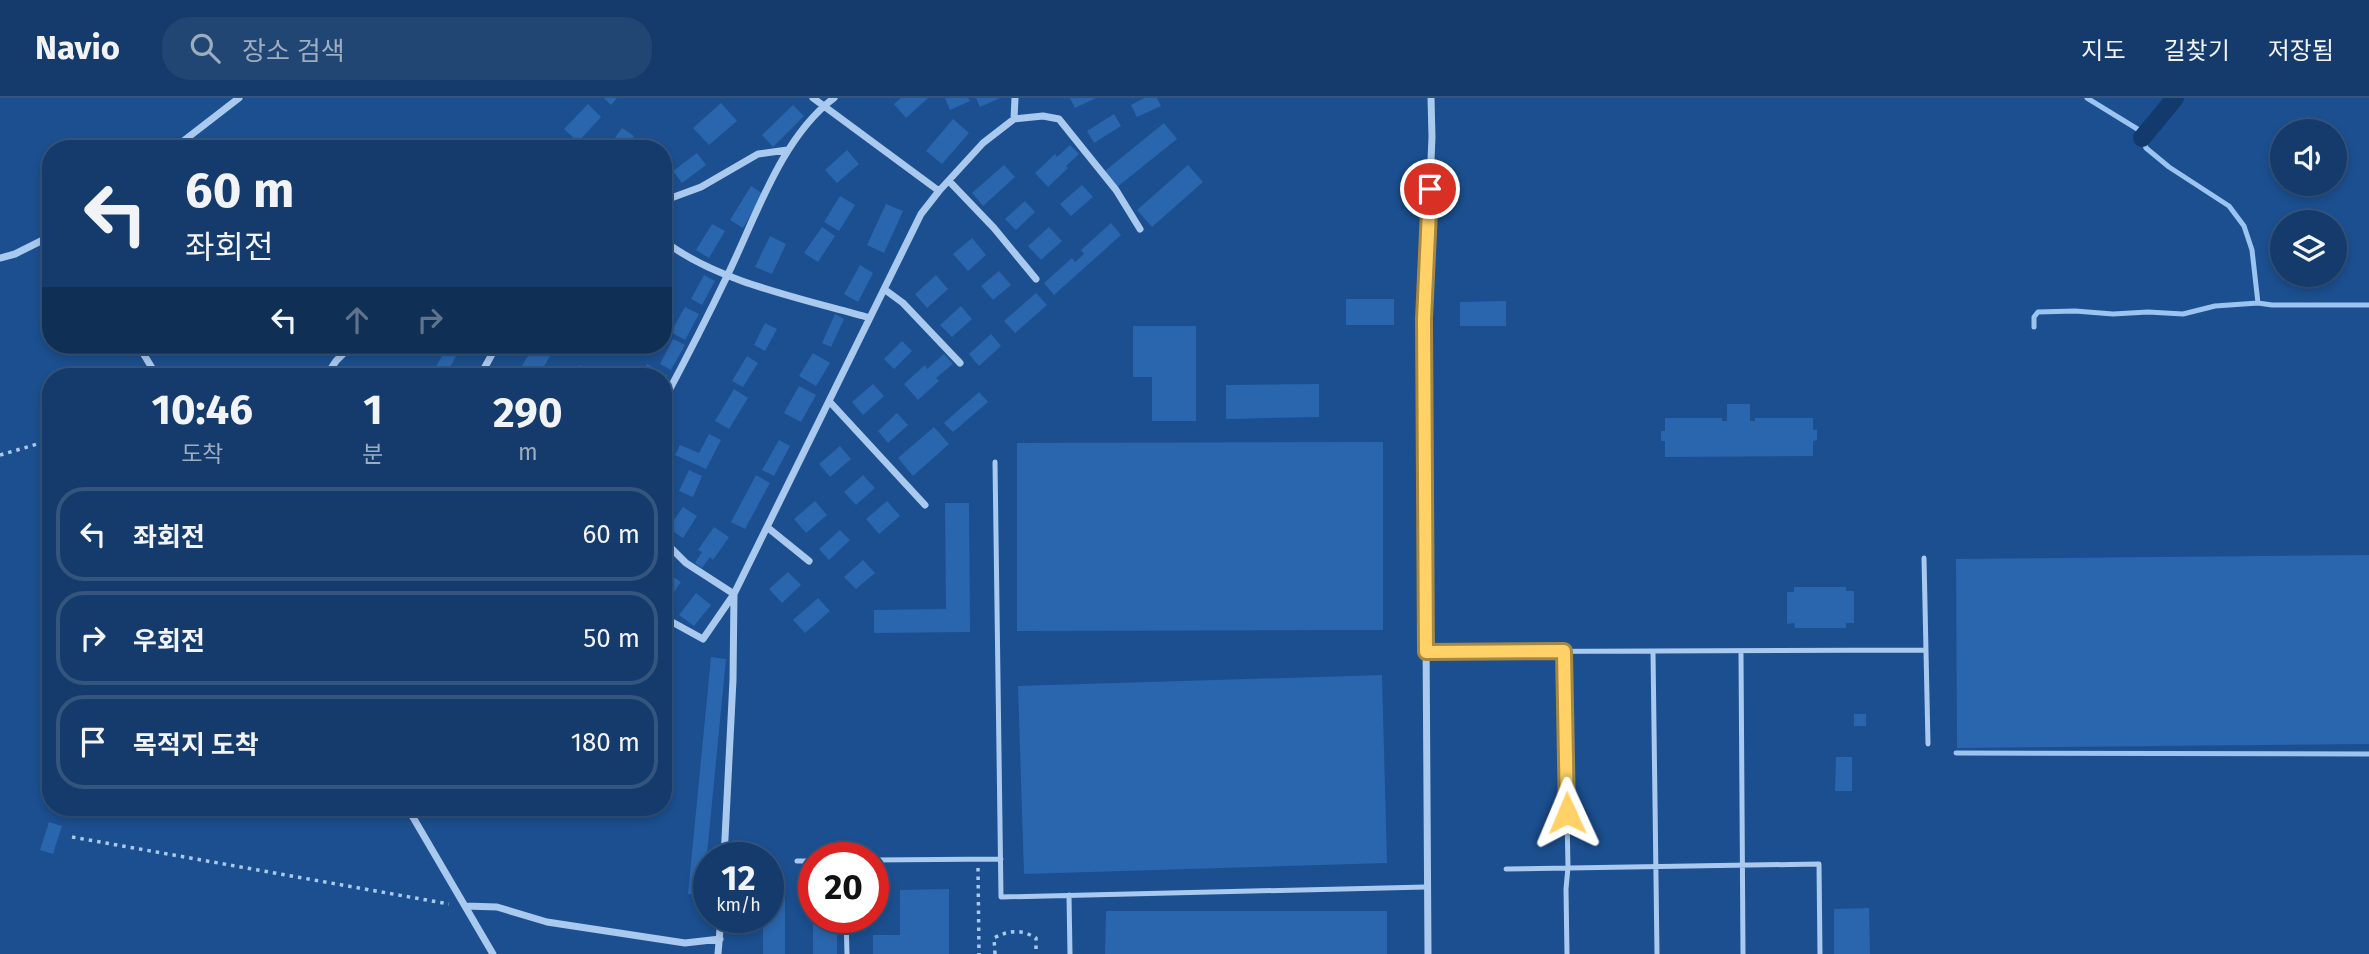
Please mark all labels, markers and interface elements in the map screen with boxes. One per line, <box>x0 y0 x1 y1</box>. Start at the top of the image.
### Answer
search box <box>162 17 652 80</box>
text: Navio <box>35 28 120 68</box>
icon: search <box>186 29 224 67</box>
text: 장소 검색 <box>242 36 345 67</box>
text: 지도 <box>2081 37 2126 65</box>
text: 길찾기 <box>2164 37 2230 65</box>
text: 저장됨 <box>2268 37 2334 65</box>
map controls <box>2270 119 2347 287</box>
button: sound <box>2270 119 2347 196</box>
pin <box>1400 159 1460 219</box>
text: 60 m <box>185 161 294 220</box>
icon: left <box>70 168 161 259</box>
icon: arrive <box>1411 170 1449 208</box>
button: layers <box>2270 210 2347 287</box>
text: 좌회전 <box>185 228 273 266</box>
icon: left <box>265 301 303 339</box>
icon: ahead <box>338 301 376 339</box>
icon: right <box>411 301 449 339</box>
text: 10:46 <box>152 385 253 435</box>
text: 1 <box>363 385 383 435</box>
text: 290 <box>493 388 562 438</box>
text: m <box>518 438 538 466</box>
text: 도착 <box>181 440 223 468</box>
text: 분 <box>362 440 384 468</box>
icon: left <box>74 515 112 553</box>
text: 60 m <box>582 519 640 550</box>
text: 좌회전 <box>133 522 205 553</box>
icon: right <box>74 619 112 657</box>
text: 50 m <box>583 623 640 654</box>
text: 우회전 <box>133 626 205 657</box>
icon: arrive <box>74 723 112 761</box>
text: 180 m <box>571 727 640 758</box>
text: 목적지 도착 <box>133 730 259 761</box>
position arrow <box>1530 776 1604 850</box>
speed limit sign: 20 <box>798 842 889 933</box>
text: 12 <box>721 857 756 899</box>
text: km/h <box>716 894 761 916</box>

